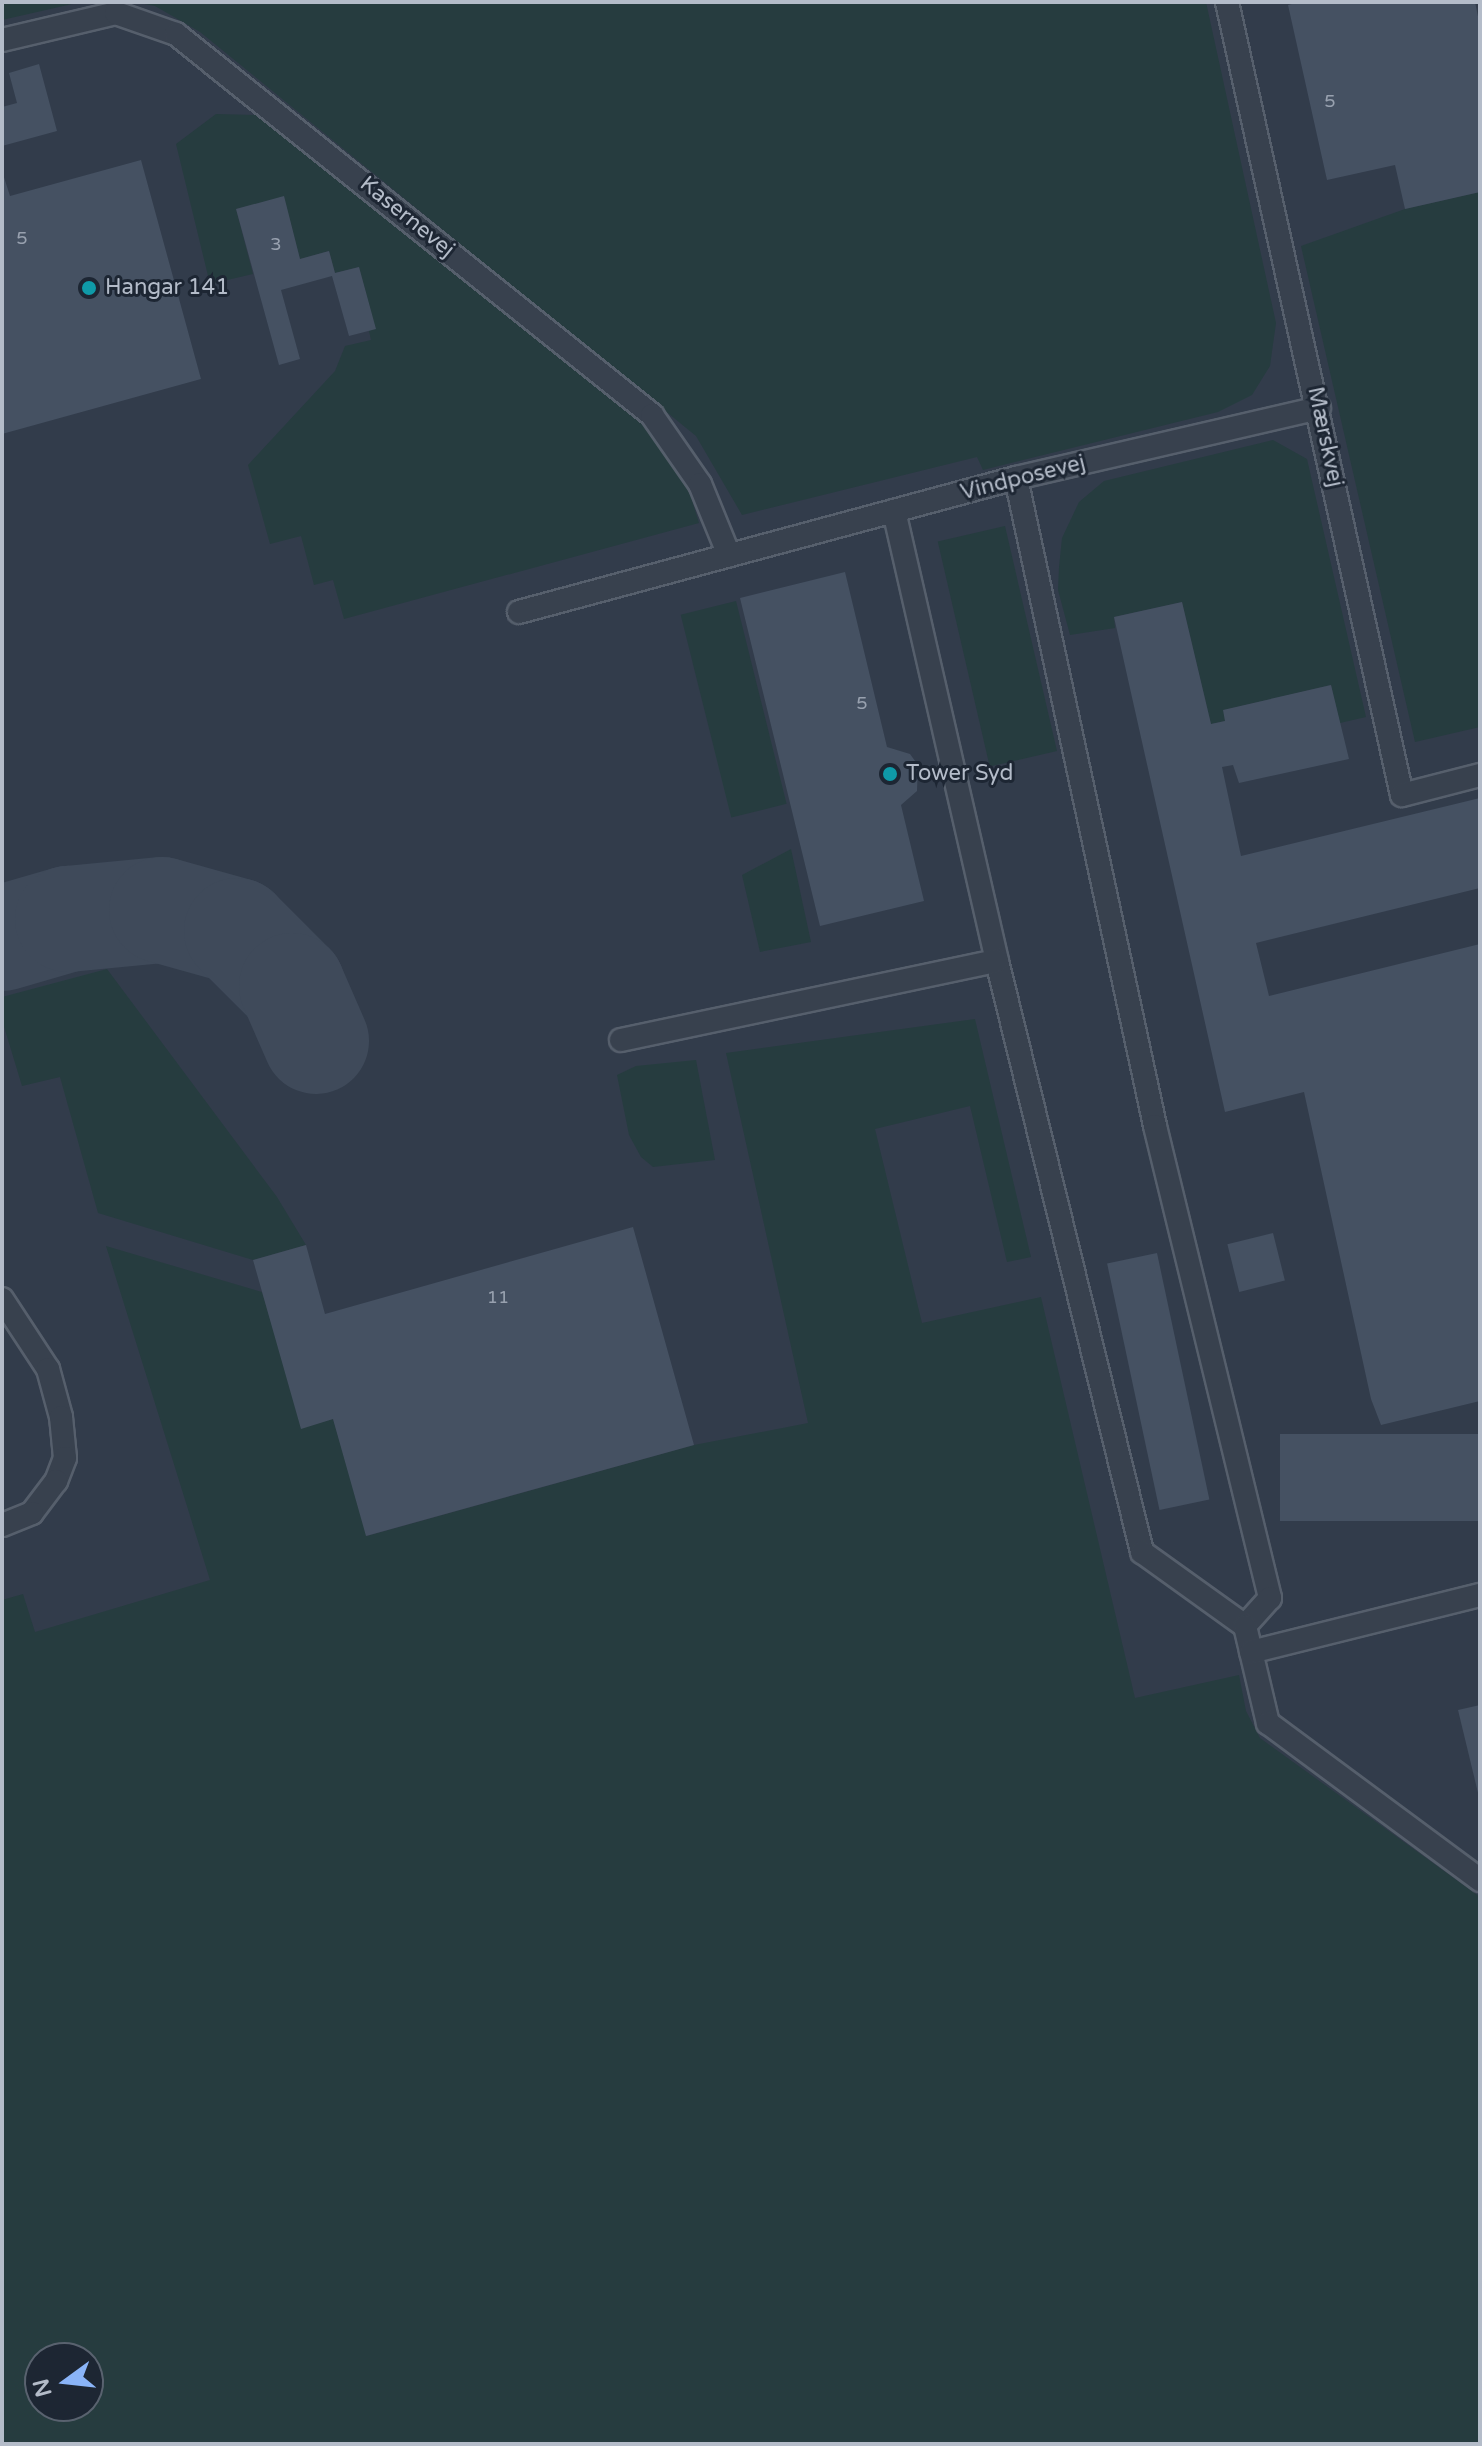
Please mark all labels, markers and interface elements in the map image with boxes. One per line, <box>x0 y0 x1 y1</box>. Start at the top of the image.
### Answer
house number: 5 <box>1324 90 1336 112</box>
street label: Kasernevej <box>354 171 460 263</box>
house number: 5 <box>16 227 28 249</box>
house number: 3 <box>270 233 282 255</box>
place label: Hangar 141 <box>105 275 229 301</box>
marker: Hangar 141 <box>80 279 98 297</box>
street label: Mærskvej <box>1302 384 1348 490</box>
street label: Vindposevej <box>958 450 1088 506</box>
house number: 5 <box>856 692 868 714</box>
place label: Tower Syd <box>906 761 1013 787</box>
marker: Tower Syd <box>881 765 899 783</box>
house number: 11 <box>487 1286 509 1308</box>
north arrow <box>24 2342 104 2422</box>
text: N <box>28 2376 58 2400</box>

